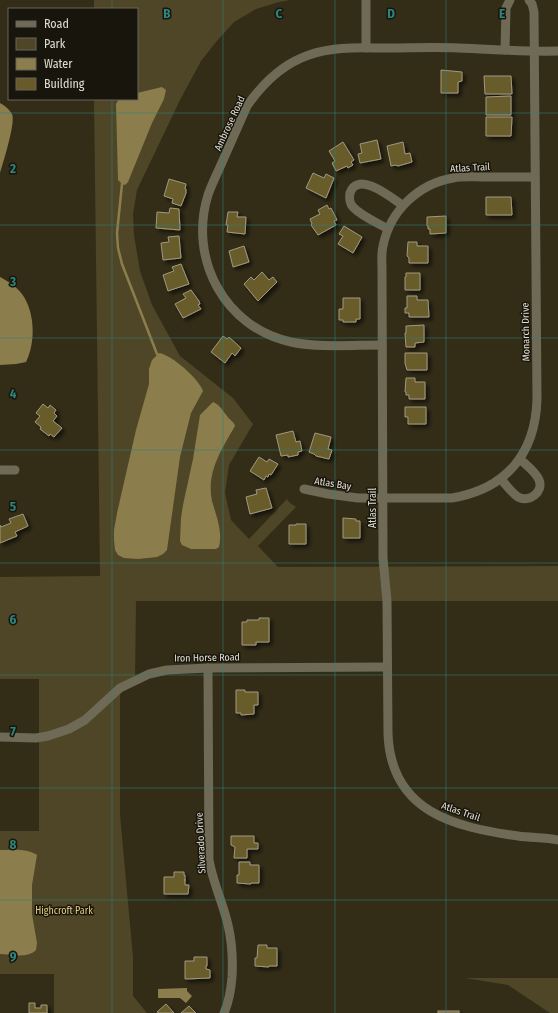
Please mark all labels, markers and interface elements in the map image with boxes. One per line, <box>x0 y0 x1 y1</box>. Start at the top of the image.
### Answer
text: B <box>163 6 171 21</box>
text: C <box>276 6 283 21</box>
text: D <box>387 6 395 21</box>
text: E <box>499 6 505 21</box>
legend <box>8 8 138 100</box>
text: Road <box>44 17 69 31</box>
text: Park <box>44 37 66 51</box>
text: Water <box>44 57 73 71</box>
text: Building <box>44 77 85 91</box>
street label: Ambrose Road <box>212 94 248 153</box>
text: 2 <box>9 161 16 176</box>
street label: Atlas Trail <box>450 161 491 175</box>
text: 3 <box>9 274 16 289</box>
street label: Monarch Drive <box>519 302 533 361</box>
text: 4 <box>10 386 17 401</box>
street label: Atlas Bay <box>314 475 353 493</box>
street label: Atlas Trail <box>367 488 379 528</box>
text: 5 <box>10 499 16 514</box>
text: 6 <box>10 612 17 627</box>
street label: Iron Horse Road <box>174 651 240 665</box>
text: 7 <box>10 724 16 739</box>
street label: Atlas Trail <box>440 800 482 824</box>
street label: Silverado Drive <box>193 812 209 874</box>
text: 8 <box>10 837 17 852</box>
park label: Highcroft Park <box>35 905 93 917</box>
text: 9 <box>10 949 17 964</box>

